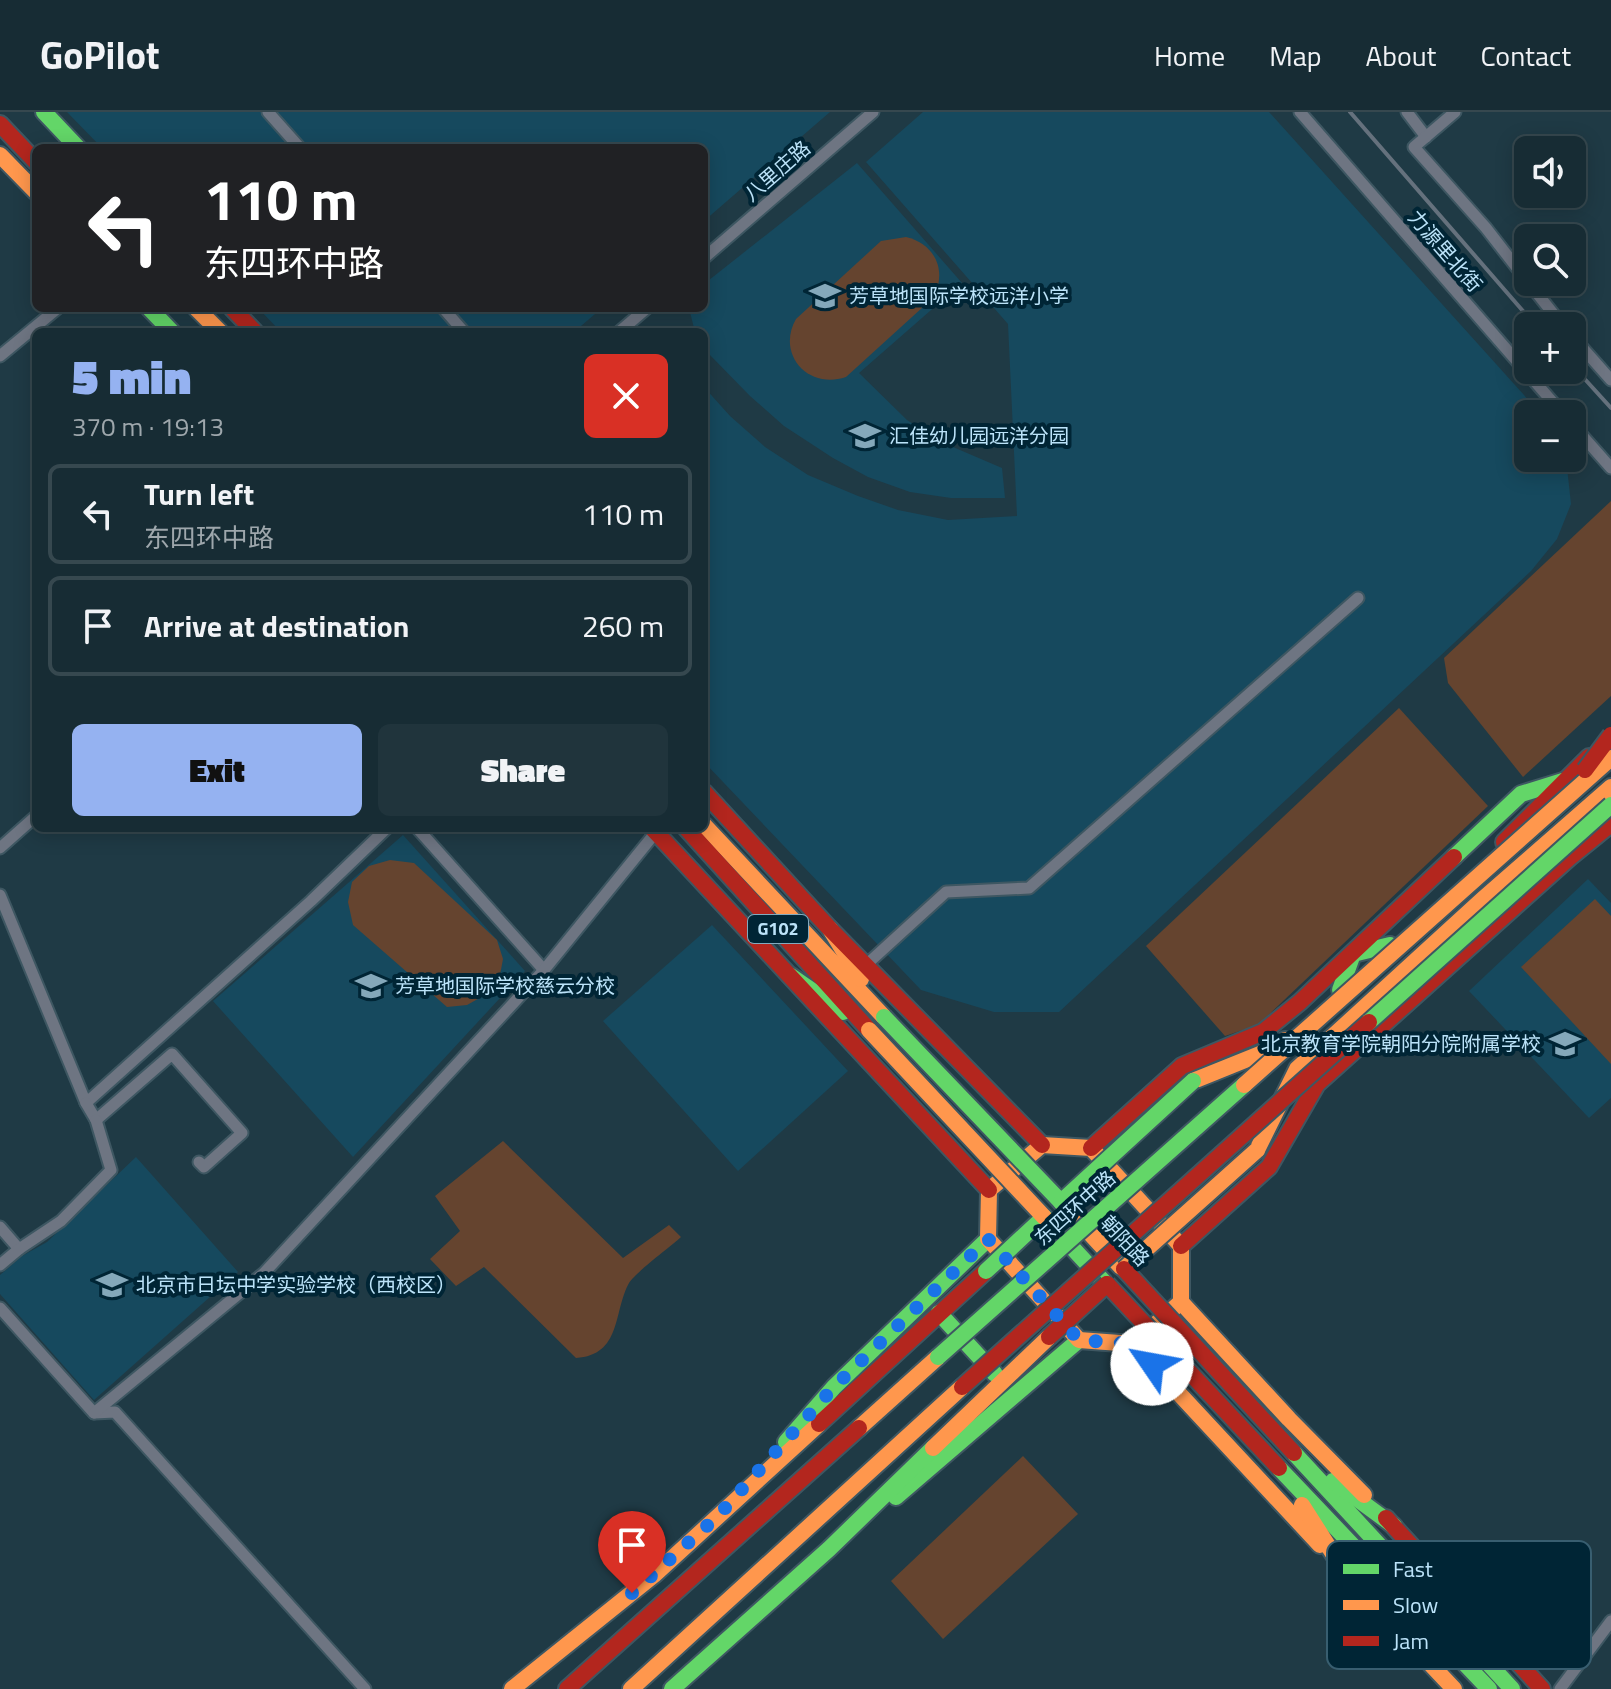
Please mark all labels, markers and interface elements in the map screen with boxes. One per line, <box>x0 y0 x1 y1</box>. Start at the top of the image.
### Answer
text: GoPilot <box>40 26 160 84</box>
text: Home <box>1154 34 1225 77</box>
text: Map <box>1269 34 1322 77</box>
text: About <box>1366 34 1436 77</box>
text: Contact <box>1480 34 1571 77</box>
street label: 八里庄路 <box>736 133 817 209</box>
map controls <box>1514 136 1586 472</box>
button: sound <box>1514 136 1586 208</box>
text: 110 m <box>204 157 357 242</box>
icon: left <box>72 176 176 280</box>
street label: 力源里北街 <box>1401 203 1490 299</box>
button: search <box>1514 224 1586 296</box>
text: 东四环中路 <box>204 235 384 290</box>
school or university icon: 芳草地国际学校远洋小学 <box>808 279 842 313</box>
place label: 芳草地国际学校远洋小学 <box>849 280 1069 311</box>
button: + <box>1514 312 1586 384</box>
text: 5 min <box>72 340 191 413</box>
button: close <box>584 354 668 438</box>
button: − <box>1514 400 1586 472</box>
text: 370 m · 19:13 <box>72 407 224 446</box>
school or university icon: 汇佳幼儿园远洋分园 <box>848 419 882 453</box>
place label: 汇佳幼儿园远洋分园 <box>889 420 1069 451</box>
text: Turn left <box>144 471 254 517</box>
text: 110 m <box>582 491 664 537</box>
icon: left <box>76 492 120 536</box>
text: 东四环中路 <box>144 518 274 557</box>
text: Arrive at destination <box>144 603 409 649</box>
text: 260 m <box>582 603 664 649</box>
icon: arrive <box>76 604 120 648</box>
button: Exit <box>72 724 362 816</box>
button: Share <box>378 724 668 816</box>
road number: G102 <box>748 915 808 943</box>
school or university icon: 芳草地国际学校慈云分校 <box>354 969 388 1003</box>
place label: 芳草地国际学校慈云分校 <box>395 970 615 1001</box>
school or university icon: 北京教育学院朝阳分院附属学校 <box>1548 1027 1582 1061</box>
place label: 北京教育学院朝阳分院附属学校 <box>1261 1028 1541 1059</box>
street label: 东四环中路 <box>1027 1163 1122 1253</box>
street label: 朝阳路 <box>1094 1208 1157 1273</box>
school or university icon: 北京市日坛中学实验学校（西校区） <box>95 1268 129 1302</box>
place label: 北京市日坛中学实验学校（西校区） <box>136 1269 456 1300</box>
position arrow <box>1110 1322 1194 1406</box>
pin <box>598 1511 666 1593</box>
icon: arrive <box>610 1523 654 1567</box>
legend <box>1327 1541 1591 1669</box>
text: Fast <box>1393 1552 1433 1586</box>
text: Slow <box>1393 1588 1439 1622</box>
text: Jam <box>1393 1624 1429 1658</box>

